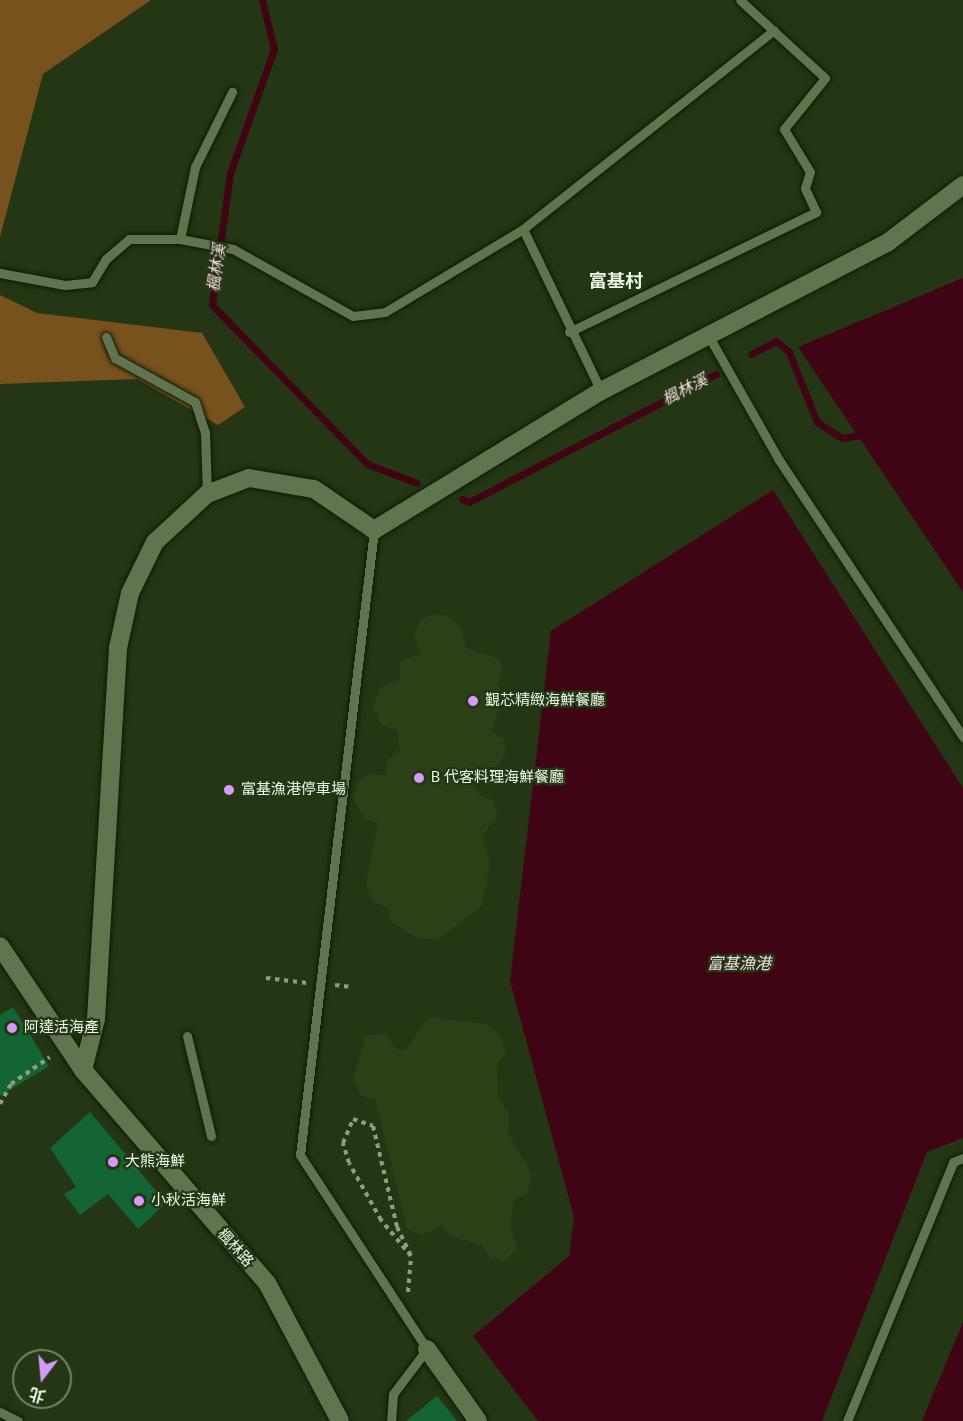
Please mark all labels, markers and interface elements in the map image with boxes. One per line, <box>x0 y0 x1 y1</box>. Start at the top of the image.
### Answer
water label: 楓林溪 <box>204 243 230 293</box>
district label: 富基村 <box>589 270 643 292</box>
water label: 楓林溪 <box>659 371 711 409</box>
place label: 覲芯精緻海鮮餐廳 <box>485 692 605 710</box>
marker: 覲芯精緻海鮮餐廳 <box>466 694 480 708</box>
place label: B 代客料理海鮮餐廳 <box>431 769 564 787</box>
marker: B 代客料理海鮮餐廳 <box>412 771 426 785</box>
place label: 富基漁港停車場 <box>241 781 346 799</box>
marker: 富基漁港停車場 <box>222 783 236 797</box>
water label: 富基漁港 <box>707 954 771 974</box>
place label: 阿達活海產 <box>24 1019 99 1037</box>
marker: 阿達活海產 <box>5 1021 19 1035</box>
place label: 大熊海鮮 <box>125 1153 185 1171</box>
marker: 大熊海鮮 <box>106 1155 120 1169</box>
place label: 小秋活海鮮 <box>151 1192 226 1210</box>
marker: 小秋活海鮮 <box>132 1194 146 1208</box>
street label: 楓林路 <box>213 1225 257 1271</box>
north arrow <box>12 1349 72 1409</box>
text: 北 <box>27 1383 48 1407</box>

